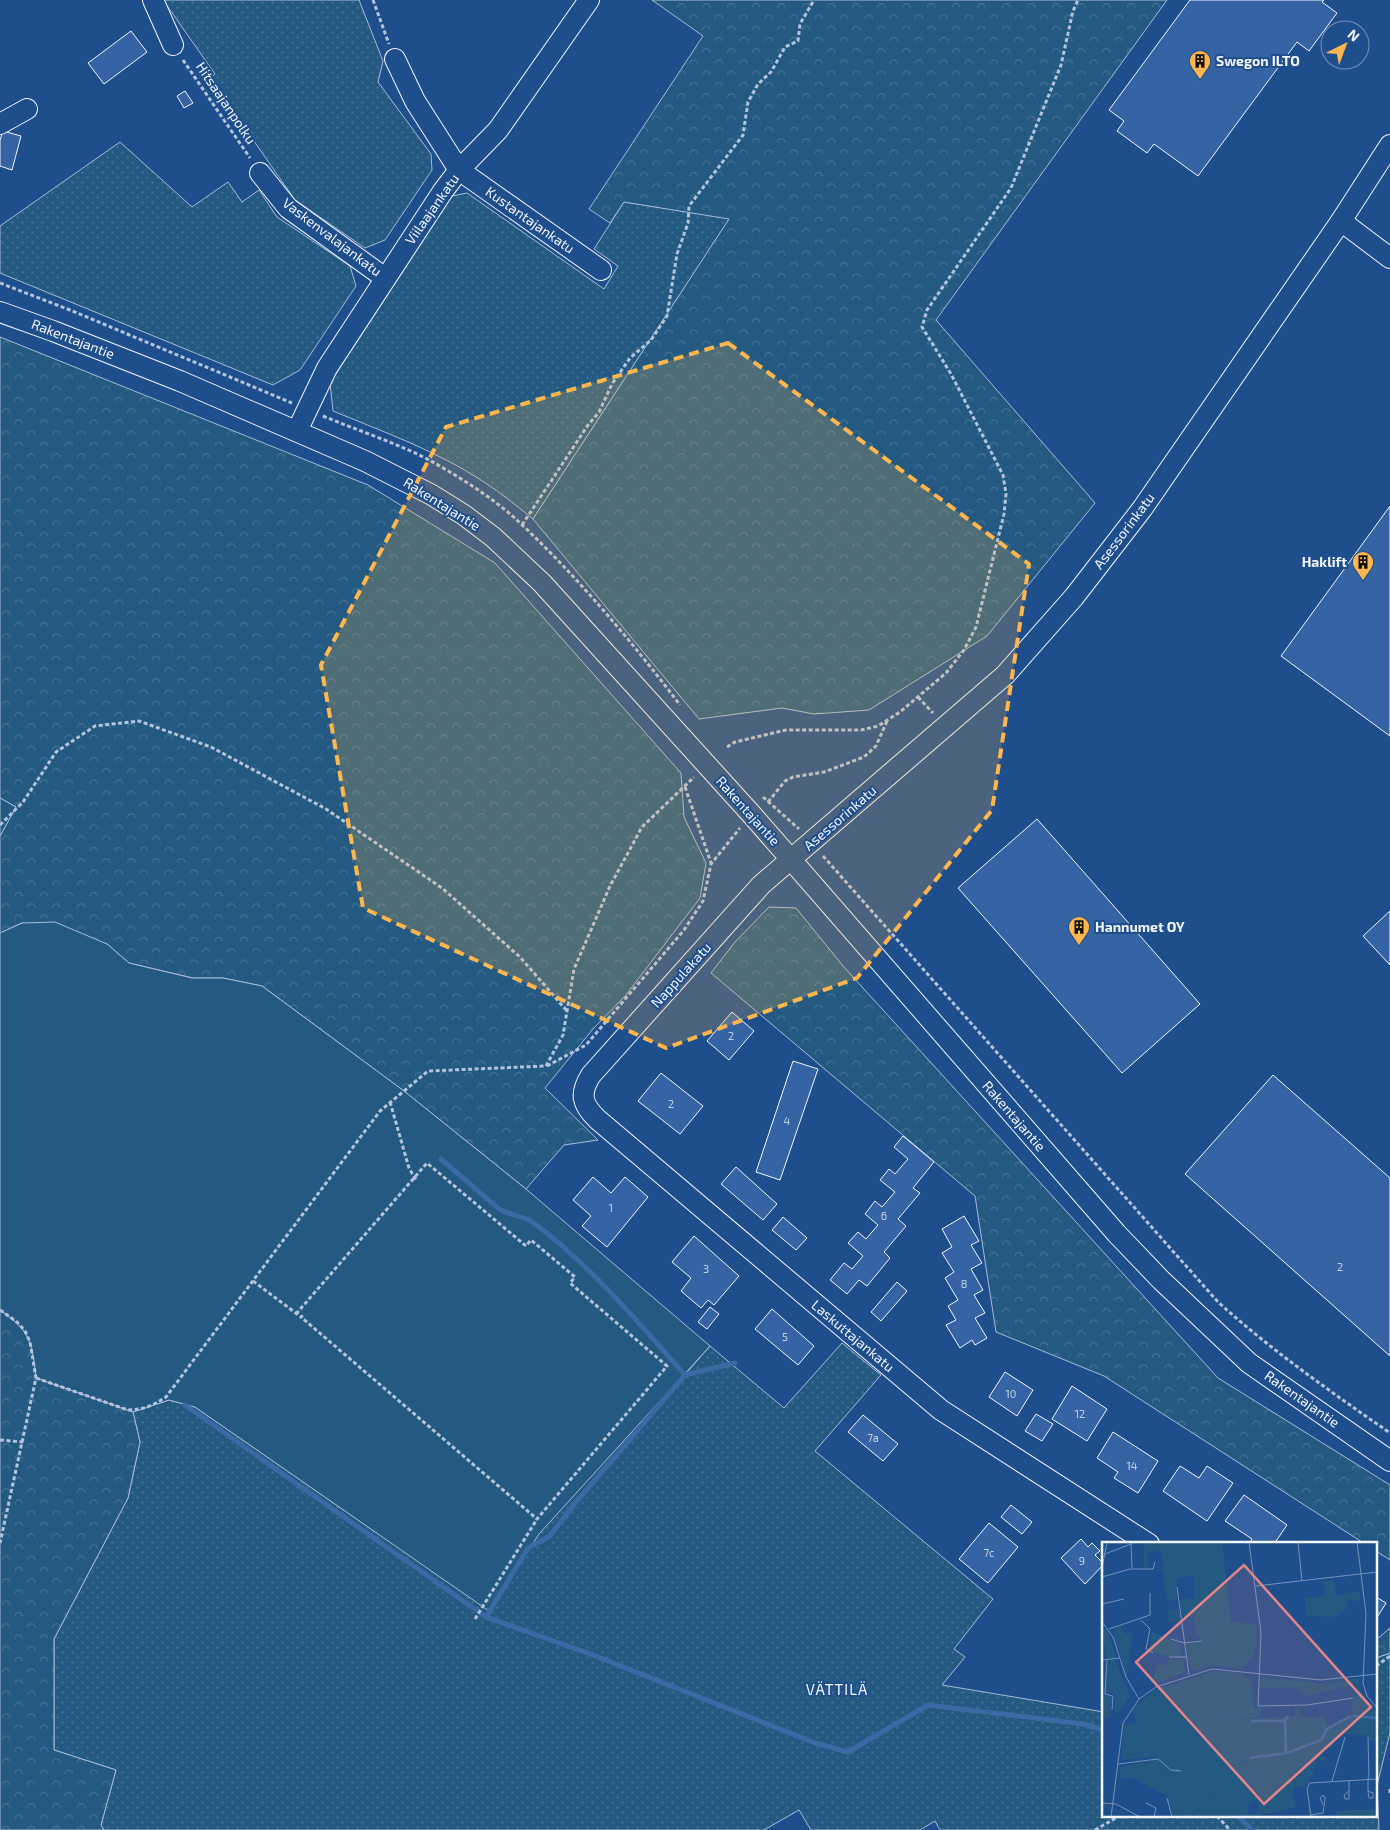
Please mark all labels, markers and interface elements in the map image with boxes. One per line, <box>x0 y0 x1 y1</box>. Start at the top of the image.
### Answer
north arrow <box>1320 20 1370 70</box>
text: N <box>1345 25 1363 45</box>
building icon: Swegon ILTO <box>1188 49 1212 80</box>
place label: Swegon ILTO <box>1216 52 1300 69</box>
street label: Hitsaajanpolku <box>193 58 260 147</box>
street label: Viilaajankatu <box>401 170 462 247</box>
street label: Kustantajankatu <box>482 183 578 257</box>
street label: Vaskenvalajankatu <box>279 194 385 279</box>
street label: Rakentajantie <box>29 315 117 362</box>
street label: Rakentajantie <box>401 473 484 534</box>
street label: Asessorinkatu <box>1089 489 1158 572</box>
building icon: Haklift <box>1351 550 1375 581</box>
place label: Haklift <box>1302 553 1347 570</box>
street label: Rakentajantie <box>713 772 784 849</box>
street label: Asessorinkatu <box>800 781 880 854</box>
building icon: Hannumet OY <box>1067 915 1091 946</box>
place label: Hannumet OY <box>1095 918 1185 935</box>
street label: Nappulakatu <box>647 939 714 1011</box>
house number: 2 <box>728 1029 734 1042</box>
street label: Rakentajantie <box>979 1077 1050 1154</box>
house number: 2 <box>668 1097 674 1110</box>
house number: 4 <box>784 1114 791 1127</box>
house number: 1 <box>609 1201 613 1214</box>
house number: 6 <box>881 1209 887 1222</box>
house number: 2 <box>1337 1260 1343 1273</box>
house number: 3 <box>703 1262 709 1275</box>
house number: 8 <box>961 1277 967 1290</box>
street label: Laskuttajankatu <box>808 1296 898 1375</box>
house number: 5 <box>782 1330 788 1343</box>
street label: Rakentajantie <box>1262 1367 1343 1431</box>
house number: 10 <box>1005 1387 1017 1400</box>
house number: 12 <box>1075 1407 1085 1420</box>
house number: 7a <box>867 1431 879 1444</box>
house number: 14 <box>1126 1459 1138 1472</box>
inset map <box>1102 1542 1378 1818</box>
house number: 7c <box>983 1546 995 1559</box>
house number: 9 <box>1079 1554 1085 1567</box>
district label: VÄTTILÄ <box>806 1680 868 1698</box>

